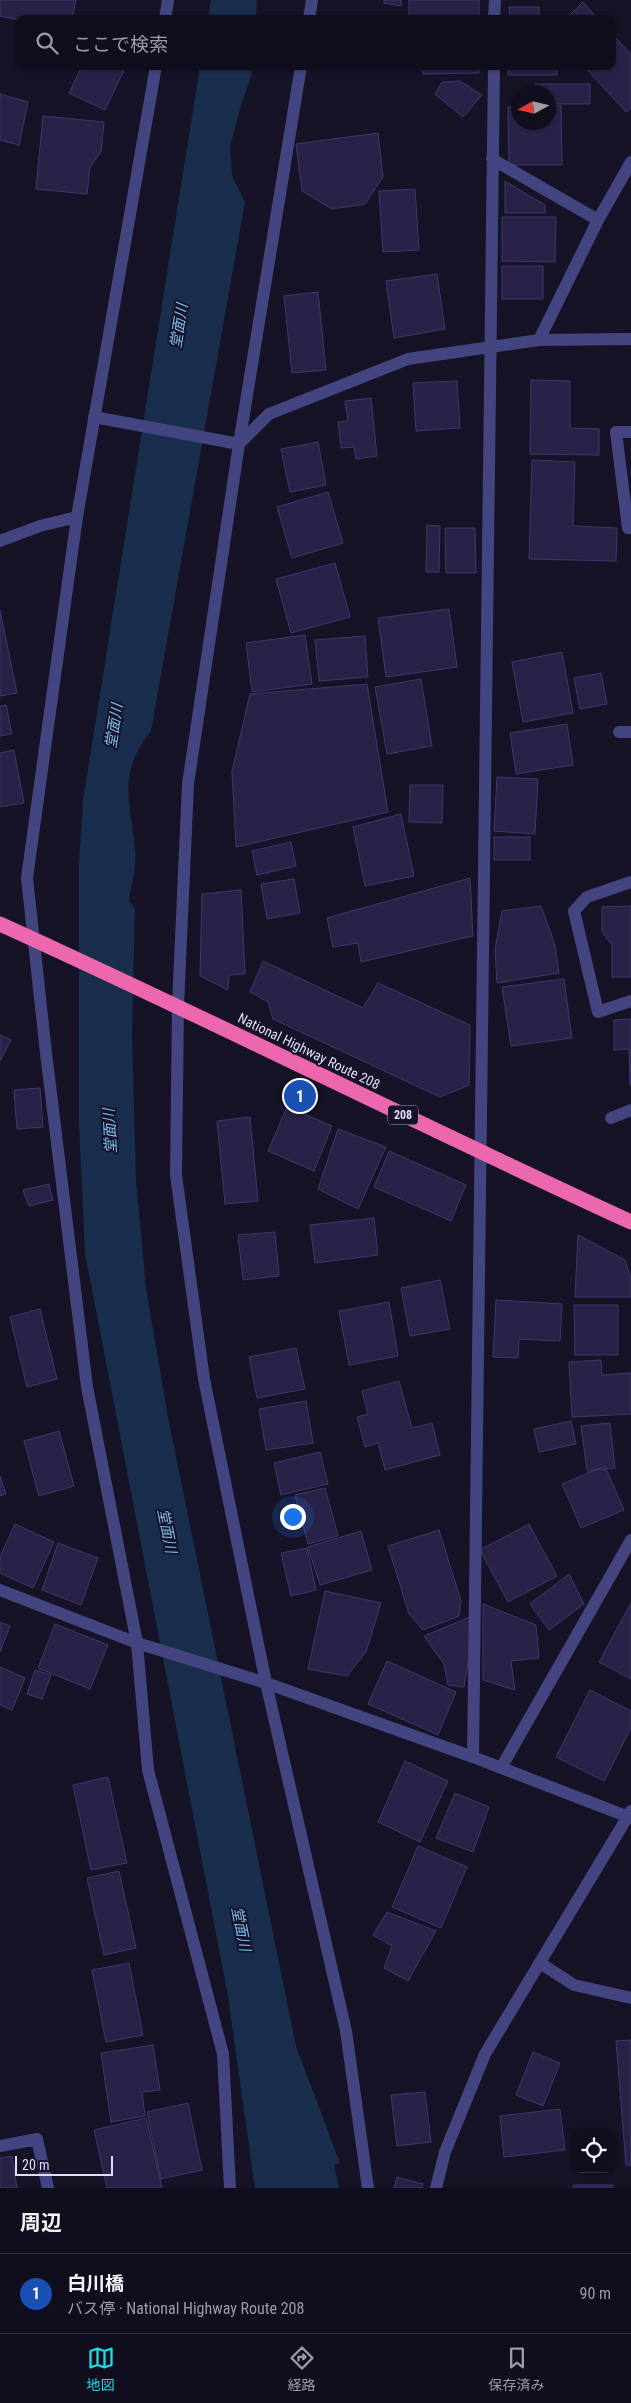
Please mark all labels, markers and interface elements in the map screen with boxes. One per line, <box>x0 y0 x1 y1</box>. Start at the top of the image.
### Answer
search box <box>15 15 616 70</box>
icon: search <box>33 29 61 57</box>
text: ここで検索 <box>73 33 168 56</box>
north arrow <box>511 85 556 130</box>
water label: 堂面川 <box>167 300 192 350</box>
water label: 堂面川 <box>102 700 127 750</box>
street label: National Highway Route 208 <box>235 1010 383 1092</box>
pin: 1 <box>284 1077 316 1115</box>
water label: 堂面川 <box>100 1106 120 1154</box>
road number: 208 <box>388 1106 418 1124</box>
your location <box>280 1504 306 1530</box>
water label: 堂面川 <box>154 1507 181 1557</box>
water label: 堂面川 <box>228 1905 255 1955</box>
map controls <box>571 2128 616 2173</box>
button: locate <box>571 2128 616 2173</box>
scale bar <box>15 2153 112 2176</box>
text: 20 m <box>22 2157 50 2173</box>
text: 周辺 <box>20 2211 62 2235</box>
text: 白川橋 <box>67 2272 124 2295</box>
text: 1 <box>32 2284 40 2303</box>
text: 90 m <box>579 2284 611 2303</box>
text: バス停 · National Highway Route 208 <box>67 2299 304 2318</box>
tab: 地図 <box>87 2344 115 2394</box>
tab: 経路 <box>288 2344 316 2394</box>
tab: 保存済み <box>489 2344 545 2394</box>

